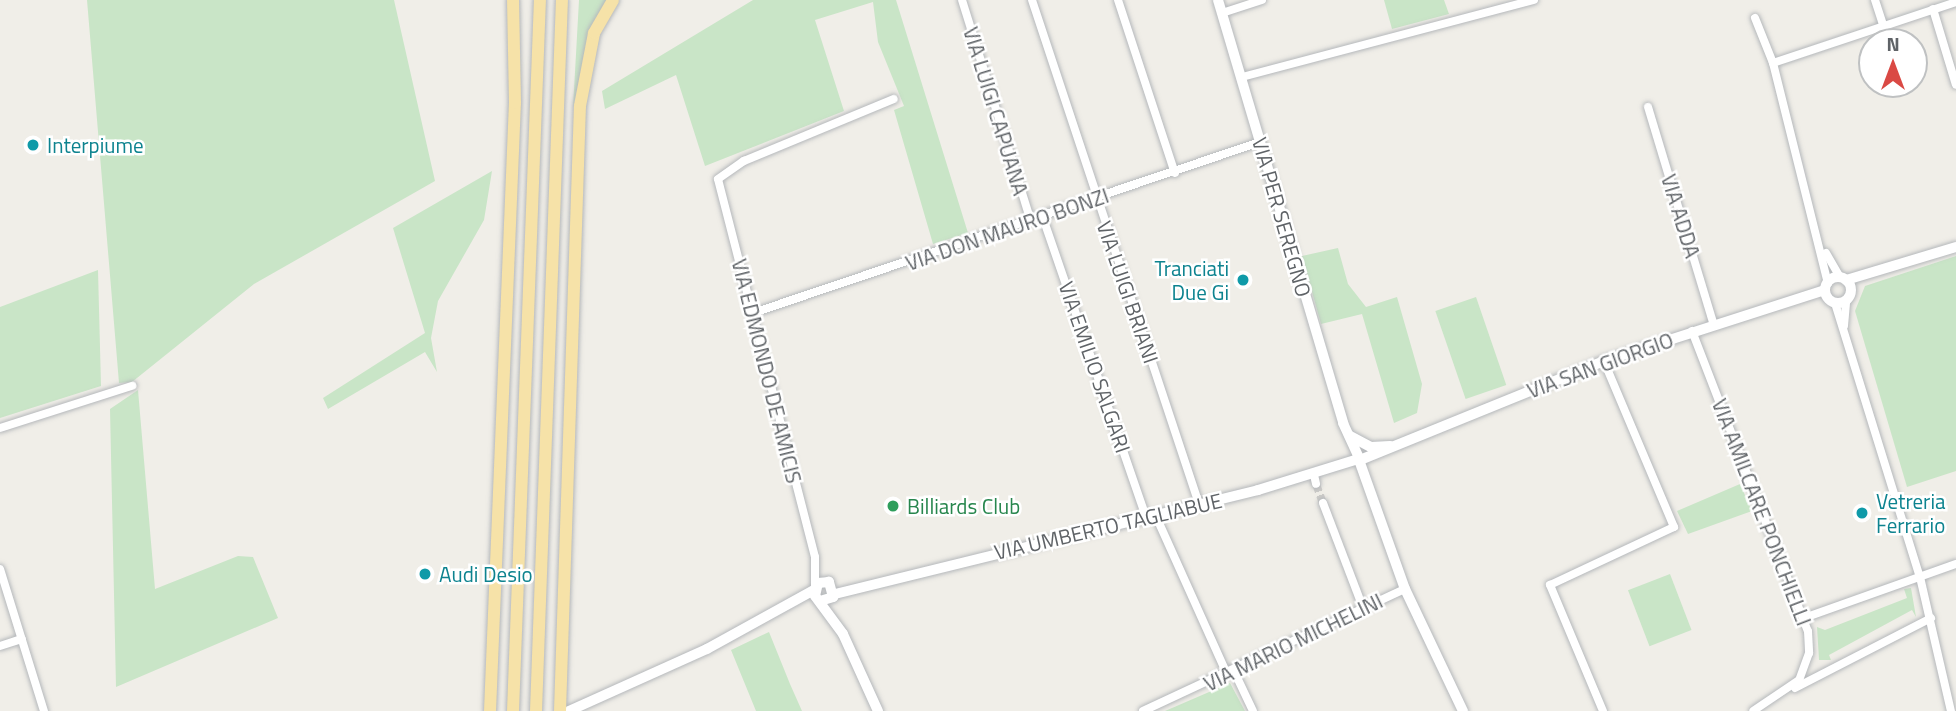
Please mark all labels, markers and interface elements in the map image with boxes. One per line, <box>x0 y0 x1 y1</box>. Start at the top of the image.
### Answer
street label: VIA LUIGI CAPUANA <box>958 24 1034 198</box>
north arrow <box>1858 28 1928 98</box>
text: N <box>1886 29 1900 58</box>
place label: Interpiume <box>47 132 144 158</box>
street label: VIA PER SEREGNO <box>1247 134 1317 300</box>
marker: Interpiume <box>25 137 41 153</box>
street label: VIA ADDA <box>1656 171 1706 261</box>
street label: VIA DON MAURO BONZI <box>902 182 1112 276</box>
street label: VIA LUIGI BRIANI <box>1092 218 1164 366</box>
place label: Tranciati Due Gi <box>1154 255 1229 305</box>
street label: VIA EDMONDO DE AMICIS <box>727 256 807 486</box>
marker: Tranciati Due Gi <box>1235 272 1251 288</box>
street label: VIA EMILIO SALGARI <box>1054 278 1136 456</box>
street label: VIA SAN GIORGIO <box>1523 327 1677 403</box>
street label: VIA AMILCARE PONCHIELLI <box>1707 395 1817 629</box>
street label: VIA UMBERTO TAGLIABUE <box>992 488 1224 564</box>
place label: Vetreria Ferrario <box>1876 488 1946 538</box>
place label: Billiards Club <box>907 493 1020 519</box>
marker: Billiards Club <box>885 498 901 514</box>
marker: Vetreria Ferrario <box>1854 505 1870 521</box>
place label: Audi Desio <box>439 561 533 587</box>
marker: Audi Desio <box>417 566 433 582</box>
street label: VIA MARIO MICHELINI <box>1199 588 1387 696</box>

